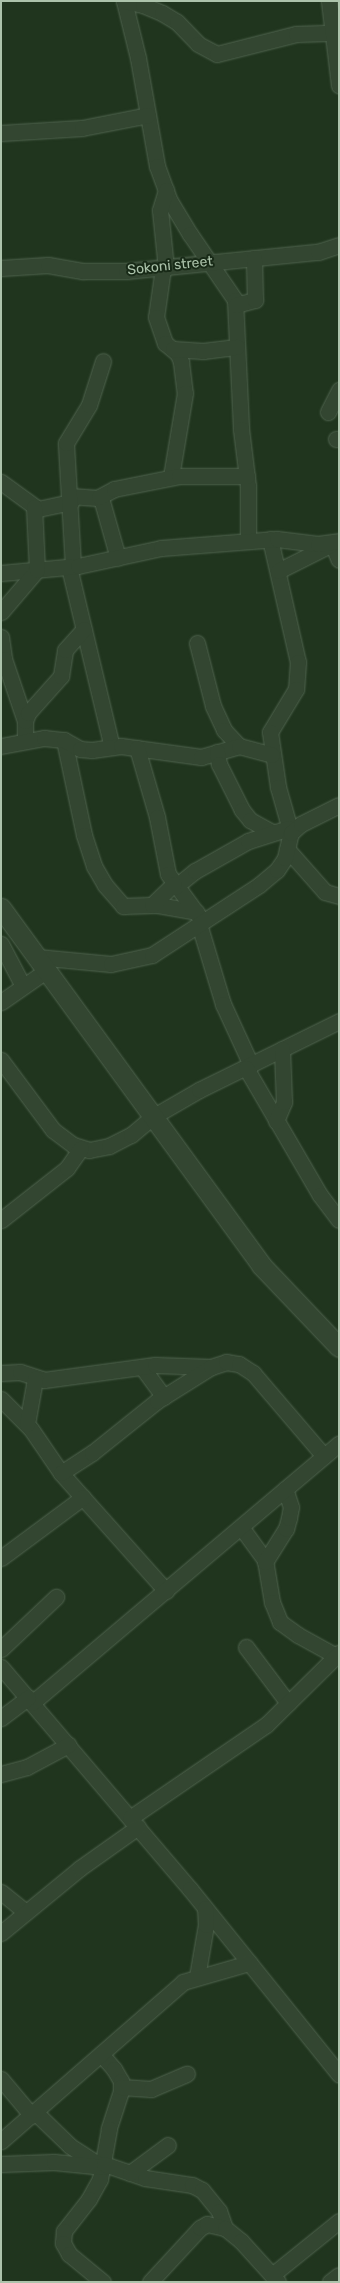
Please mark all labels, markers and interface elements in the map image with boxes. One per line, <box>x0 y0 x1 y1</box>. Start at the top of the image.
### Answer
street label: Sokoni street <box>126 253 214 279</box>

